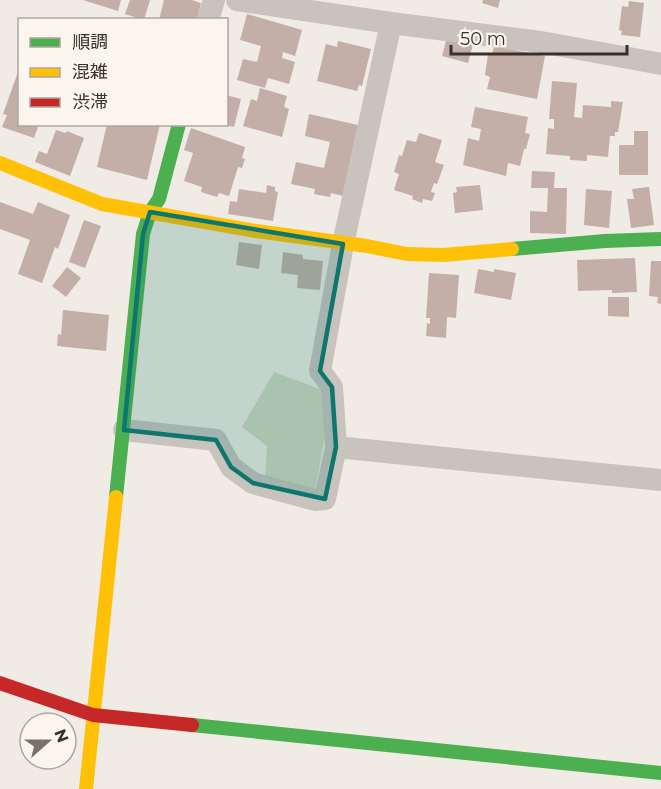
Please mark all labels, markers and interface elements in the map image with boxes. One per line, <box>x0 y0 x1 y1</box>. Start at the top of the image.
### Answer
legend <box>18 18 228 126</box>
scale bar <box>451 18 626 56</box>
text: 50 m <box>460 28 506 50</box>
text: 順調 <box>72 31 108 53</box>
text: 混雑 <box>72 61 108 83</box>
text: 渋滞 <box>72 91 108 113</box>
north arrow <box>18 711 78 771</box>
text: N <box>50 726 73 745</box>

